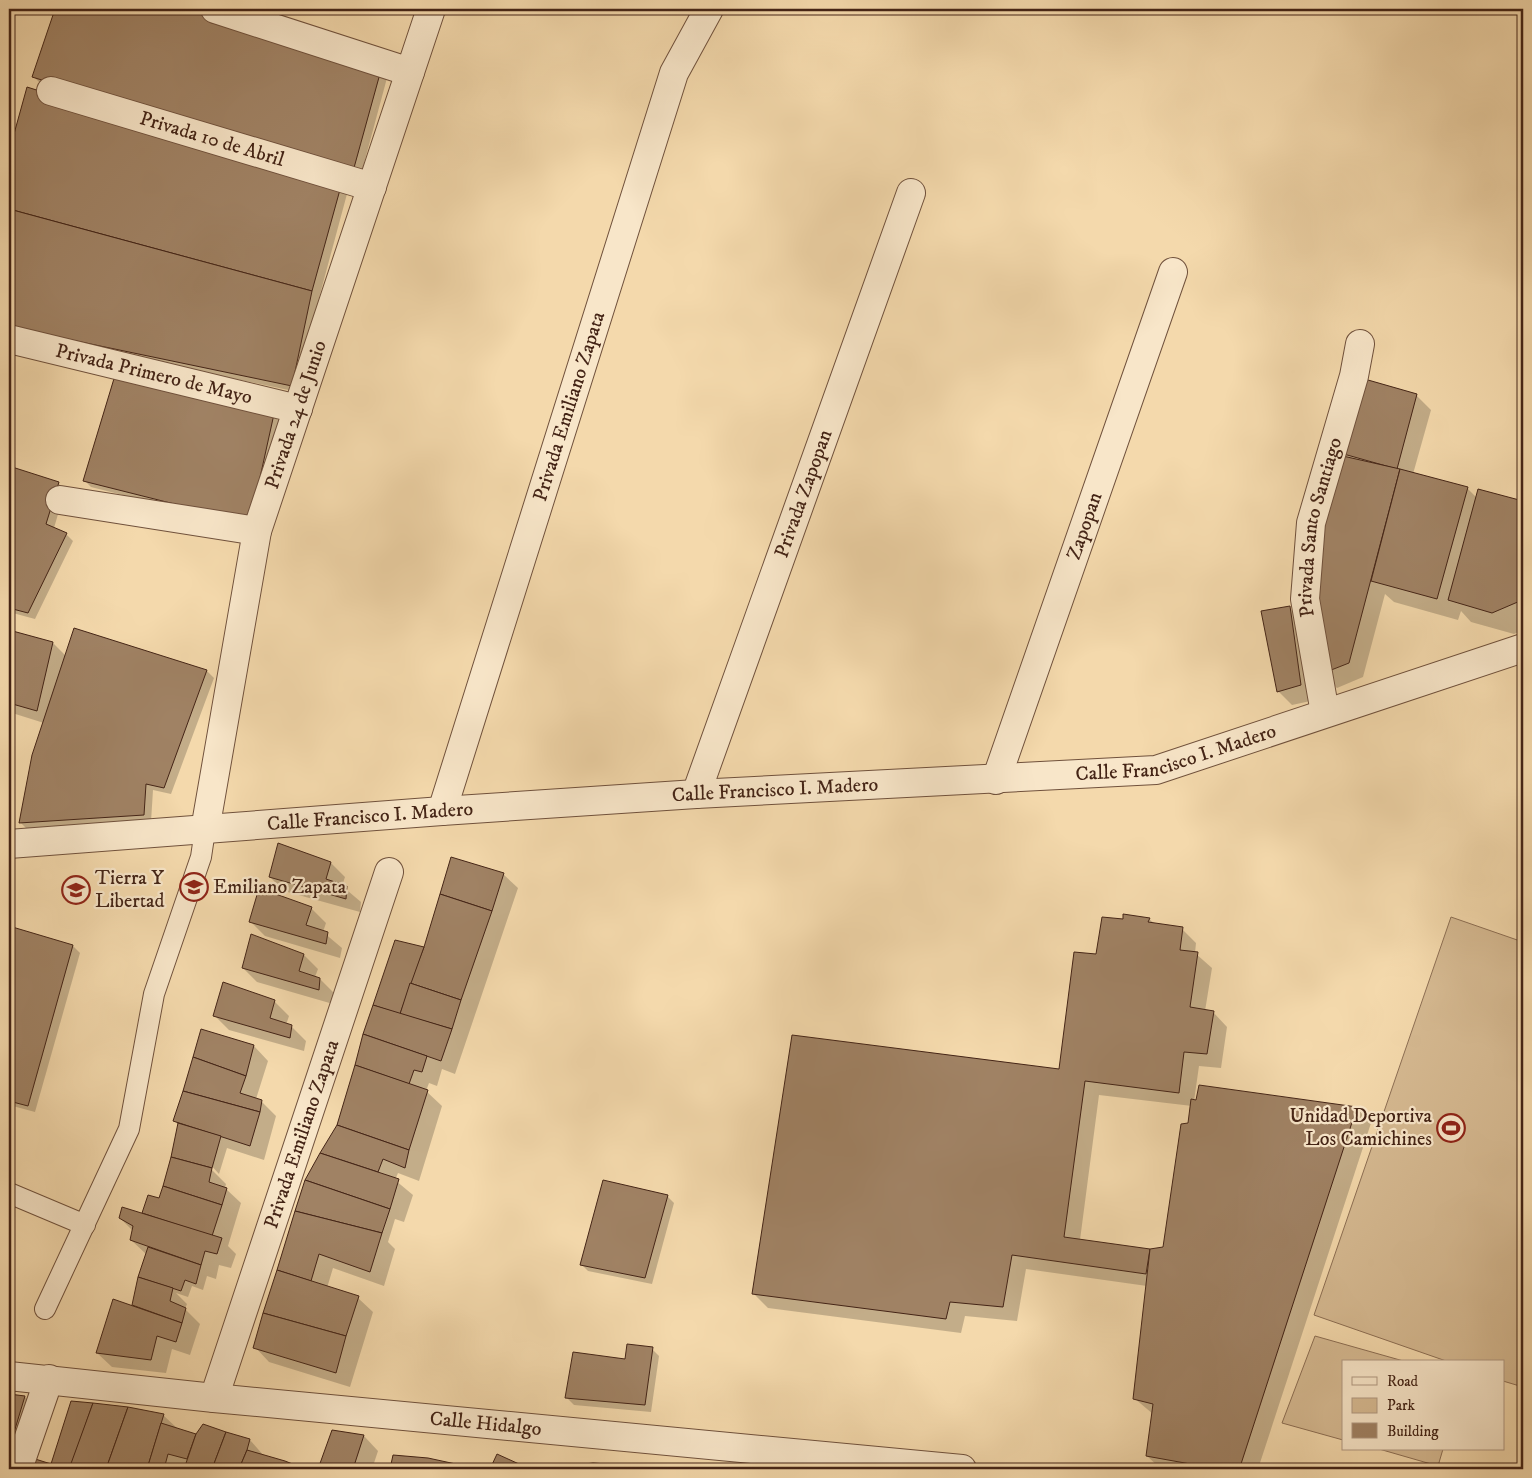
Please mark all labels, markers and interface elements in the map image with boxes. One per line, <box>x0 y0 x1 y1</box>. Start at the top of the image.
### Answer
street label: Privada 10 de Abril <box>137 106 287 173</box>
street label: Privada Emiliano Zapata <box>528 308 611 505</box>
street label: Privada 24 de Junio <box>259 337 332 492</box>
street label: Privada Primero de Mayo <box>53 338 255 410</box>
street label: Privada Zapopan <box>769 426 838 561</box>
street label: Privada Santo Santiago <box>1292 435 1348 619</box>
street label: Zapopan <box>1061 488 1108 563</box>
street label: Calle Francisco I. Madero <box>1075 718 1279 787</box>
street label: Calle Francisco I. Madero <box>671 772 879 808</box>
street label: Calle Francisco I. Madero <box>266 796 474 837</box>
place label: Tierra Y Libertad <box>95 866 165 914</box>
school or university icon: Emiliano Zapata <box>179 872 209 902</box>
school or university icon: Tierra Y Libertad <box>61 875 91 905</box>
place label: Emiliano Zapata <box>213 875 347 900</box>
street label: Privada Emiliano Zapata <box>259 1036 345 1232</box>
place label: Unidad Deportiva Los Camichines <box>1289 1104 1433 1152</box>
sports icon: Unidad Deportiva Los Camichines <box>1436 1113 1466 1143</box>
legend <box>1342 1360 1504 1450</box>
text: Road <box>1387 1372 1419 1391</box>
text: Park <box>1387 1396 1416 1415</box>
street label: Calle Hidalgo <box>429 1406 543 1442</box>
text: Building <box>1387 1422 1439 1441</box>

